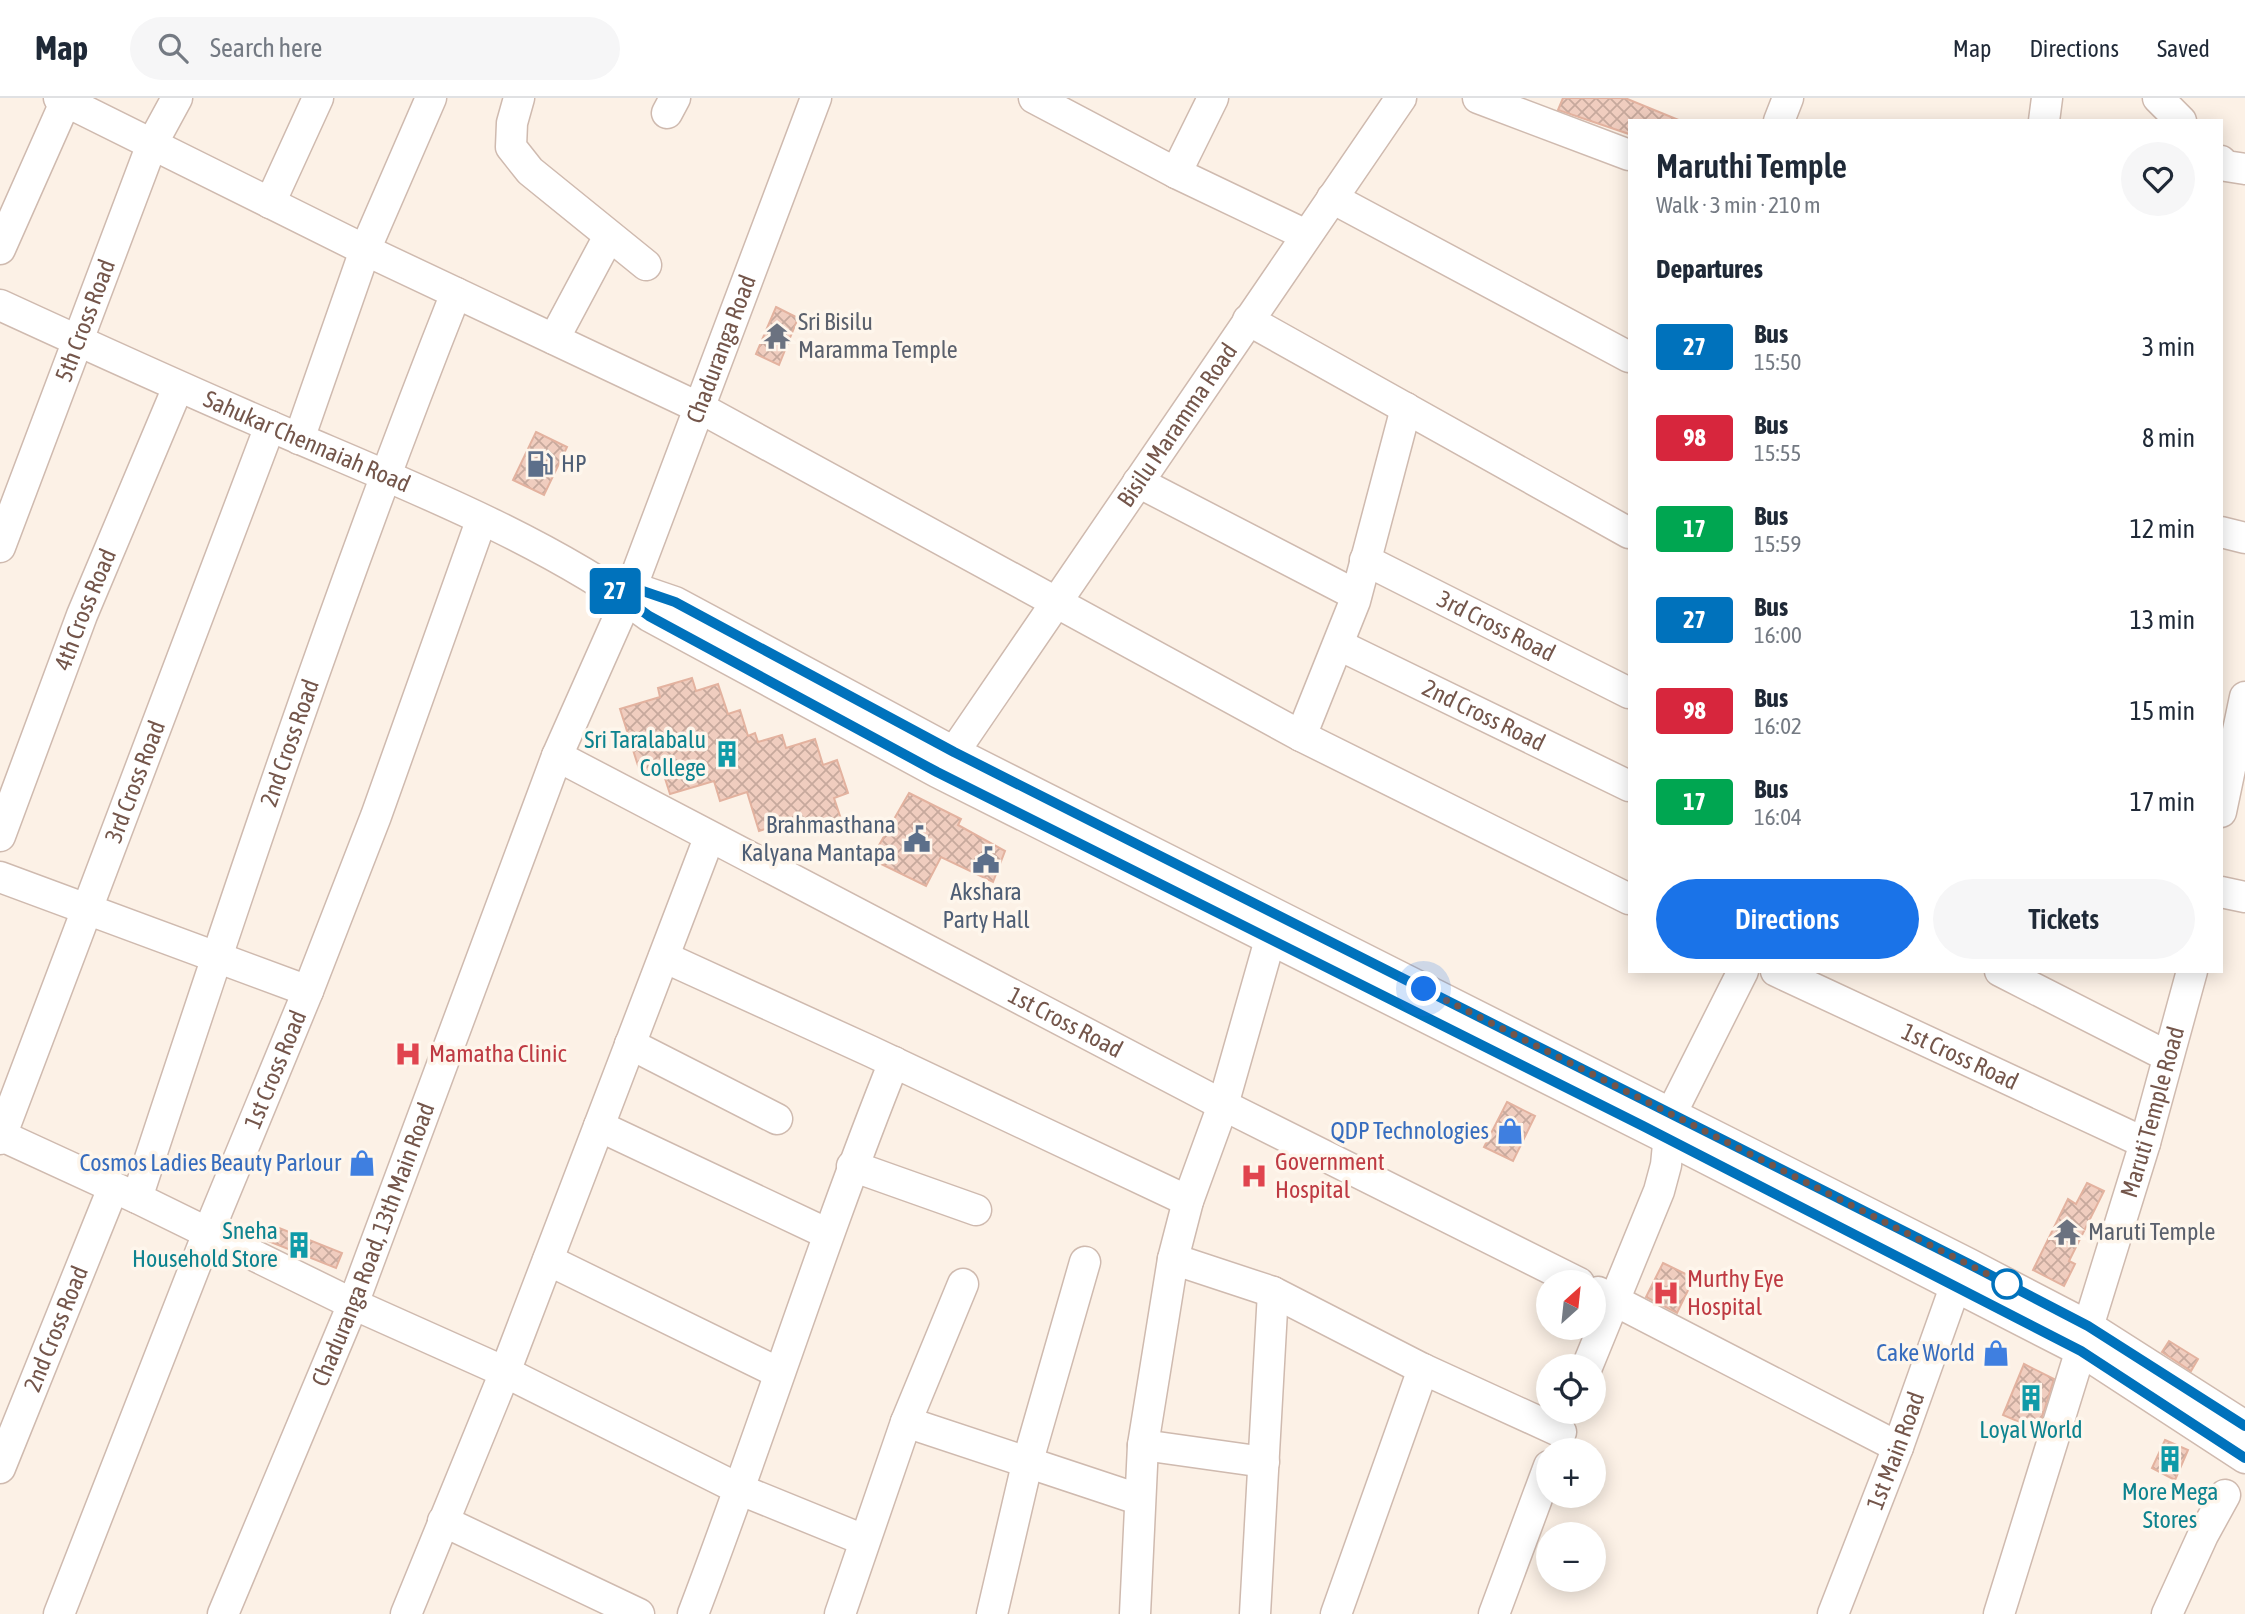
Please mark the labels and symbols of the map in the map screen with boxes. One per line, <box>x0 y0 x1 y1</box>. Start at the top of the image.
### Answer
street label: 5th Cross Road <box>50 256 120 385</box>
street label: Chaduranga Road <box>681 271 761 427</box>
place label: Sri Bisilu Maramma Temple <box>798 308 958 363</box>
temple icon: Sri Bisilu Maramma Temple <box>762 321 792 351</box>
street label: Bisilu Maramma Road <box>1112 338 1242 512</box>
street label: Sahukar Chennaiah Road <box>200 385 414 497</box>
fuel station icon: HP <box>525 449 555 479</box>
place label: HP <box>561 450 587 477</box>
street label: 4th Cross Road <box>49 545 121 674</box>
line badge: 27 <box>584 568 646 614</box>
street label: 3rd Cross Road <box>1433 585 1560 667</box>
street label: 2nd Cross Road <box>1418 674 1550 756</box>
street label: 2nd Cross Road <box>255 676 324 810</box>
street label: 3rd Cross Road <box>99 717 170 846</box>
place label: Sri Taralabalu College <box>584 726 706 781</box>
building icon: Sri Taralabalu College <box>712 739 742 769</box>
place label: Brahmasthana Kalyana Mantapa <box>741 811 896 866</box>
public building icon: Brahmasthana Kalyana Mantapa <box>902 824 932 854</box>
public building icon: Akshara Party Hall <box>971 845 1001 875</box>
place label: Akshara Party Hall <box>942 878 1030 933</box>
your location <box>1406 971 1441 1006</box>
street label: 1st Cross Road <box>1004 981 1127 1063</box>
street label: 1st Cross Road <box>239 1006 311 1132</box>
street label: 1st Cross Road <box>1898 1018 2023 1095</box>
street label: Maruti Temple Road <box>2115 1023 2189 1201</box>
hospital icon: Mamatha Clinic <box>393 1039 423 1069</box>
place label: Mamatha Clinic <box>429 1040 567 1067</box>
street label: Chaduranga Road, 13th Main Road <box>306 1099 440 1390</box>
shop icon: QDP Technologies <box>1495 1116 1525 1146</box>
place label: QDP Technologies <box>1331 1117 1489 1144</box>
shop icon: Cosmos Ladies Beauty Parlour <box>347 1148 377 1178</box>
place label: Government Hospital <box>1275 1148 1385 1203</box>
place label: Cosmos Ladies Beauty Parlour <box>79 1149 342 1176</box>
hospital icon: Government Hospital <box>1239 1161 1269 1191</box>
place label: Sneha Household Store <box>132 1217 278 1272</box>
temple icon: Maruti Temple <box>2052 1217 2082 1247</box>
place label: Maruti Temple <box>2088 1218 2215 1245</box>
building icon: Sneha Household Store <box>284 1230 314 1260</box>
street label: 2nd Cross Road <box>18 1262 93 1395</box>
place label: Murthy Eye Hospital <box>1687 1265 1784 1320</box>
unlabelled marker <box>1992 1269 2022 1299</box>
north arrow <box>1536 1270 1606 1340</box>
hospital icon: Murthy Eye Hospital <box>1651 1278 1681 1308</box>
shop icon: Cake World <box>1981 1338 2011 1368</box>
place label: Cake World <box>1876 1339 1975 1366</box>
building icon: Loyal World <box>2016 1383 2046 1413</box>
street label: 1st Main Road <box>1861 1388 1930 1513</box>
place label: Loyal World <box>1979 1416 2083 1443</box>
building icon: More Mega Stores <box>2155 1444 2185 1474</box>
place label: More Mega Stores <box>2122 1478 2218 1533</box>

